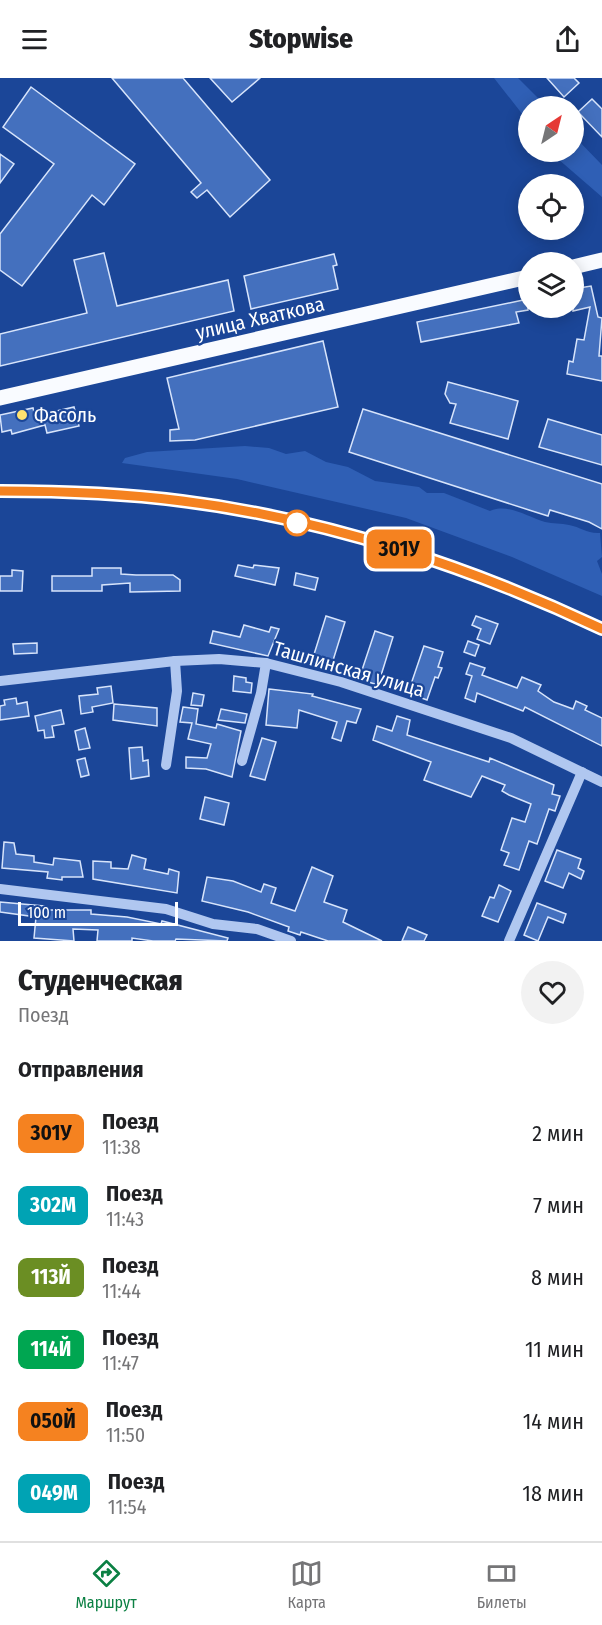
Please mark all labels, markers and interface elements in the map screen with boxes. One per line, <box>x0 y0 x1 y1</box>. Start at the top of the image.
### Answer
icon: menu <box>18 23 51 56</box>
text: Stopwise <box>249 23 353 55</box>
icon: share <box>551 23 584 56</box>
north arrow <box>518 96 584 162</box>
map controls <box>518 96 584 318</box>
button: locate <box>518 174 584 240</box>
button: layers <box>518 252 584 318</box>
street label: улица Хваткова <box>193 292 327 344</box>
place label: Фасоль <box>34 403 96 427</box>
marker: Фасоль <box>15 408 29 422</box>
unlabelled marker <box>284 510 310 536</box>
line badge: 301У <box>357 530 441 568</box>
text: 301У <box>379 536 419 562</box>
street label: Ташлинская улица <box>271 636 427 702</box>
scale bar <box>18 899 178 926</box>
text: 100 m <box>27 903 66 922</box>
button: heart <box>521 961 584 1024</box>
text: Студенческая <box>18 964 183 997</box>
text: Поезд <box>18 1003 69 1027</box>
text: Отправления <box>18 1056 144 1083</box>
text: Поезд <box>102 1108 159 1135</box>
text: 301У <box>31 1120 71 1146</box>
text: 2 мин <box>532 1120 584 1147</box>
text: 11:38 <box>102 1135 141 1159</box>
text: Поезд <box>106 1180 163 1207</box>
text: 302М <box>30 1192 76 1218</box>
text: 7 мин <box>533 1192 584 1219</box>
text: 11:43 <box>106 1207 144 1231</box>
text: Поезд <box>102 1252 159 1279</box>
text: 113Й <box>31 1264 71 1290</box>
text: 8 мин <box>531 1264 584 1291</box>
text: 11:44 <box>102 1279 141 1303</box>
text: Поезд <box>102 1324 159 1351</box>
text: 114Й <box>31 1336 71 1362</box>
text: 11 мин <box>525 1336 584 1363</box>
text: 11:47 <box>102 1351 139 1375</box>
text: Поезд <box>106 1396 162 1423</box>
text: 050Й <box>30 1408 76 1434</box>
text: 14 мин <box>523 1408 584 1435</box>
text: 11:50 <box>106 1423 145 1447</box>
text: Поезд <box>108 1468 164 1495</box>
text: 049М <box>30 1480 78 1506</box>
text: 18 мин <box>522 1480 584 1507</box>
text: 11:54 <box>108 1495 146 1519</box>
tab: Маршрут <box>75 1557 137 1612</box>
tab: Карта <box>288 1557 326 1612</box>
tab: Билеты <box>477 1557 527 1612</box>

